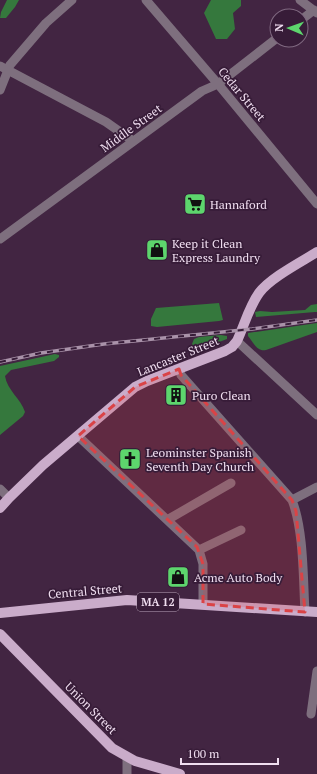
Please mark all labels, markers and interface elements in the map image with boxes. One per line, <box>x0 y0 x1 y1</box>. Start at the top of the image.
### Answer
north arrow <box>269 8 309 48</box>
text: N <box>272 23 286 32</box>
street label: Cedar Street <box>215 64 269 124</box>
street label: Middle Street <box>97 100 165 155</box>
supermarket icon: Hannaford <box>182 191 208 217</box>
place label: Hannaford <box>210 197 267 212</box>
place label: Keep it Clean Express Laundry <box>172 236 261 265</box>
shop icon: Keep it Clean Express Laundry <box>144 237 170 263</box>
street label: Lancaster Street <box>135 333 221 379</box>
building icon: Puro Clean <box>163 382 189 408</box>
place label: Puro Clean <box>192 388 251 403</box>
place label: Leominster Spanish Seventh Day Church <box>146 445 254 474</box>
church icon: Leominster Spanish Seventh Day Church <box>117 446 143 472</box>
shop icon: Acme Auto Body <box>165 564 191 590</box>
place label: Acme Auto Body <box>194 570 283 585</box>
street label: Central Street <box>47 580 123 602</box>
road number: MA 12 <box>137 593 179 611</box>
street label: Union Street <box>62 679 121 738</box>
scale bar <box>181 740 278 766</box>
text: 100 m <box>187 746 220 761</box>

